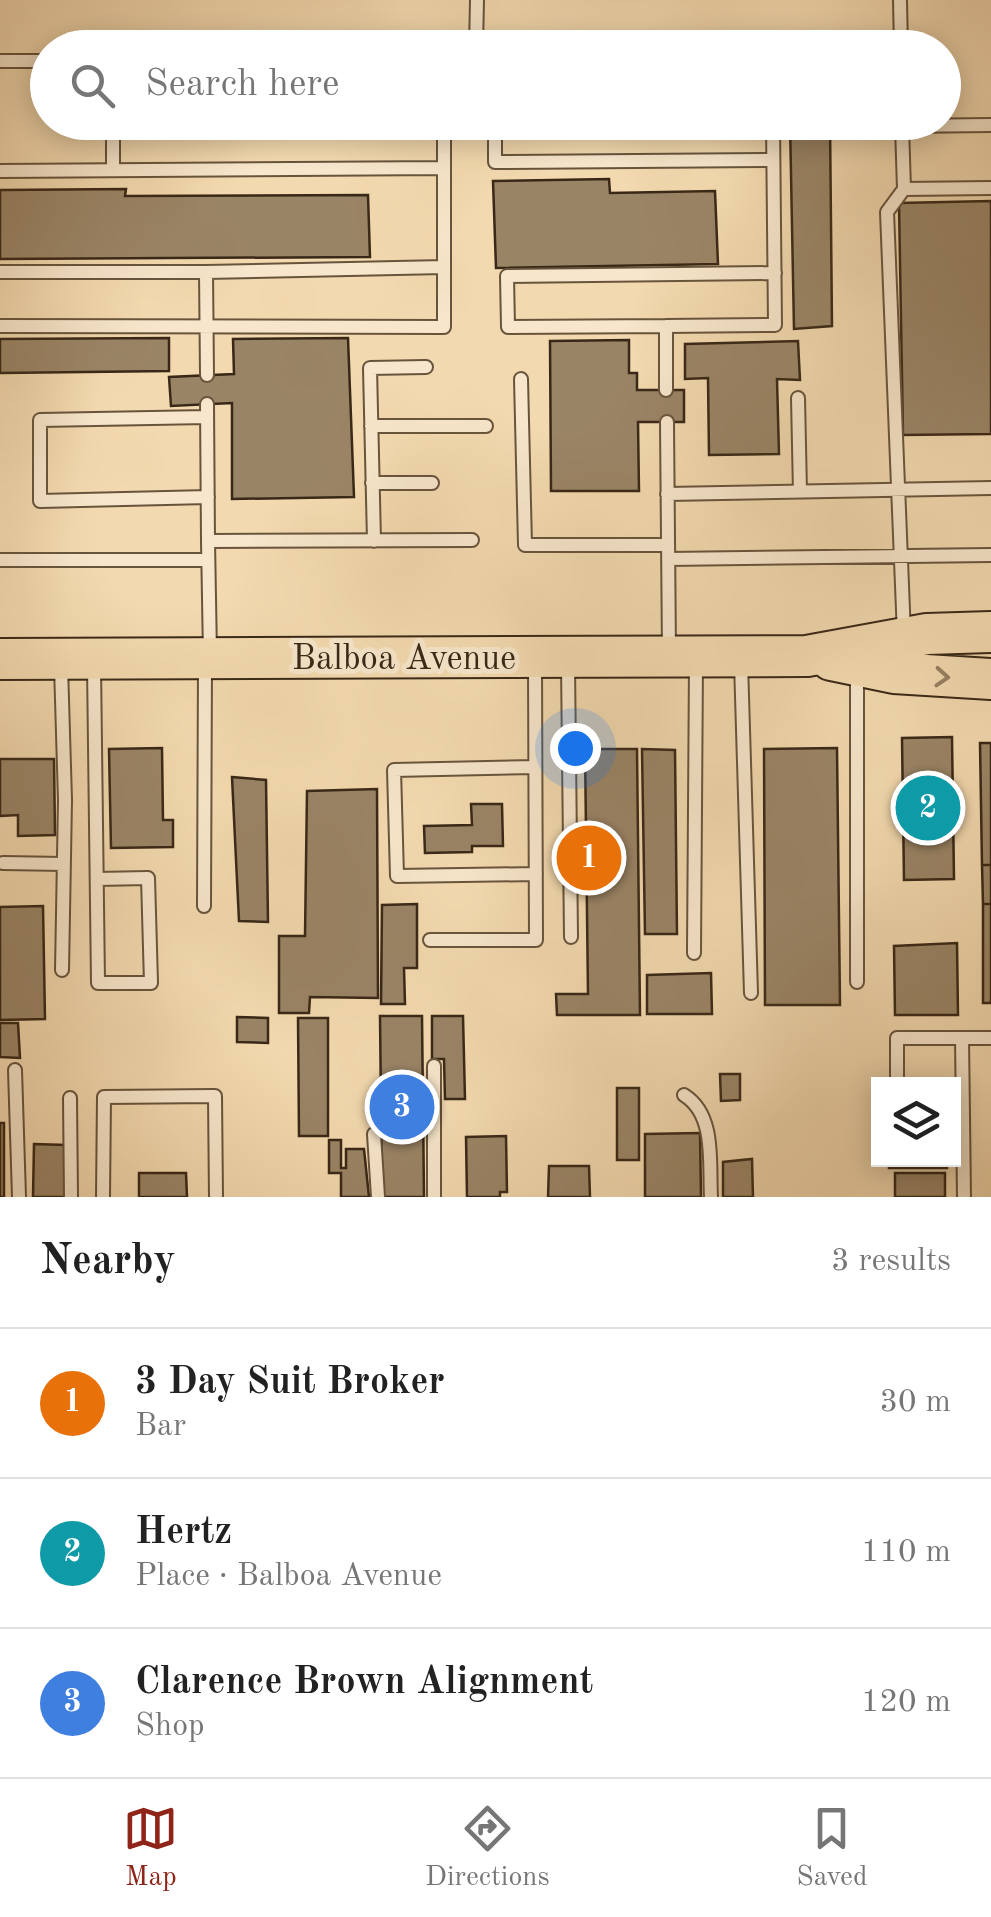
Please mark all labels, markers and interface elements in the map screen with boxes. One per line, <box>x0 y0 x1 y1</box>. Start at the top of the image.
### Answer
search box <box>30 30 961 140</box>
icon: search <box>65 58 120 113</box>
text: Search here <box>145 66 340 104</box>
street label: Balboa Avenue <box>292 642 516 677</box>
one-way arrow <box>935 666 951 687</box>
your location <box>550 723 601 774</box>
pin: 2 <box>896 770 960 846</box>
pin: 1 <box>556 820 622 896</box>
pin: 3 <box>370 1070 434 1144</box>
map controls <box>871 1077 961 1167</box>
button: layers <box>871 1077 961 1167</box>
text: Nearby <box>40 1241 176 1283</box>
text: 3 results <box>831 1246 951 1278</box>
text: 3 Day Suit Broker <box>135 1364 445 1402</box>
text: 1 <box>63 1387 82 1419</box>
text: 30 m <box>880 1387 951 1419</box>
text: Bar <box>135 1411 186 1443</box>
text: Hertz <box>135 1514 232 1552</box>
text: 2 <box>63 1537 82 1569</box>
text: 110 m <box>861 1537 951 1569</box>
text: Place · Balboa Avenue <box>135 1561 442 1593</box>
text: Clarence Brown Alignment <box>135 1664 593 1702</box>
text: 3 <box>63 1687 82 1719</box>
text: 120 m <box>861 1687 951 1719</box>
text: Shop <box>135 1711 205 1743</box>
tab: Map <box>123 1801 178 1896</box>
tab: Directions <box>425 1801 550 1896</box>
tab: Saved <box>796 1801 868 1896</box>

